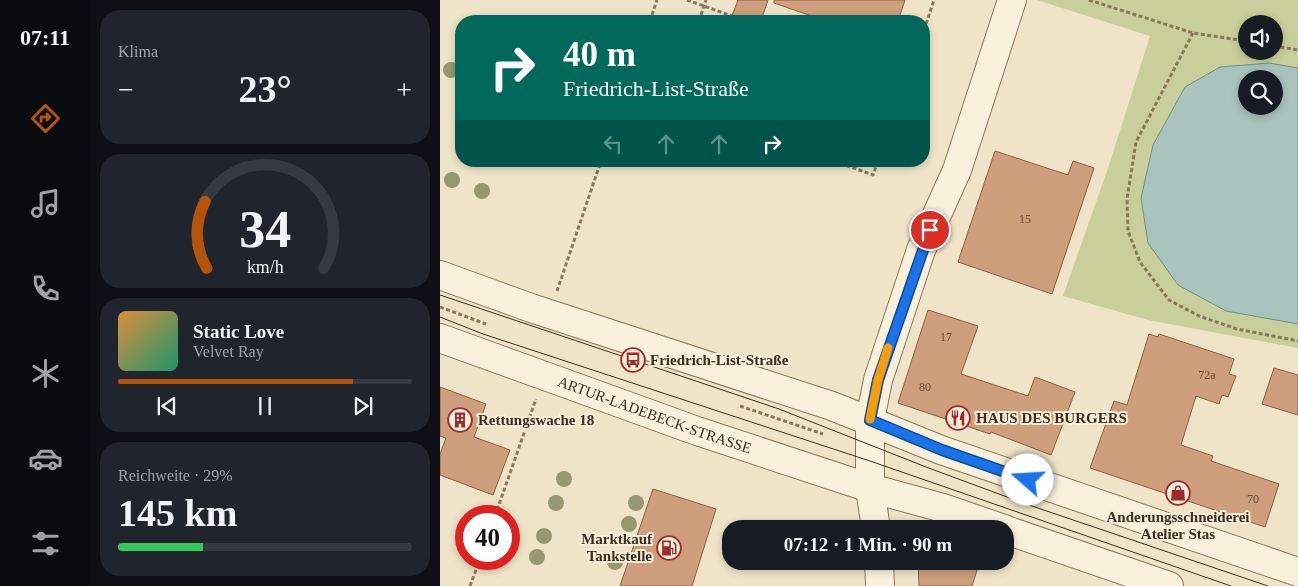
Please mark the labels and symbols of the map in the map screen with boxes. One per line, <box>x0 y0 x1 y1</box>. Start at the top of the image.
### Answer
pin <box>909 209 951 251</box>
house number: 15 <box>1019 212 1031 226</box>
house number: 17 <box>940 330 952 344</box>
bus stop icon: Friedrich-List-Straße <box>620 347 646 373</box>
place label: Friedrich-List-Straße <box>650 352 789 368</box>
house number: 72a <box>1198 368 1216 382</box>
street label: ARTUR-LADEBECK-STRASSE <box>556 373 753 456</box>
house number: 80 <box>919 380 931 394</box>
restaurant icon: HAUS DES BURGERS <box>945 405 971 431</box>
building icon: Rettungswache 18 <box>447 407 473 433</box>
place label: HAUS DES BURGERS <box>976 410 1127 426</box>
place label: Rettungswache 18 <box>478 412 594 428</box>
position arrow <box>1001 453 1053 505</box>
shop icon: Anderungsschneiderei Atelier Stas <box>1165 480 1191 506</box>
house number: 70 <box>1247 492 1259 506</box>
speed limit sign: 40 <box>455 505 520 570</box>
place label: Anderungsschneiderei Atelier Stas <box>1106 509 1250 542</box>
place label: Marktkauf Tankstelle <box>581 531 653 564</box>
fuel station icon: Marktkauf Tankstelle <box>656 535 682 561</box>

